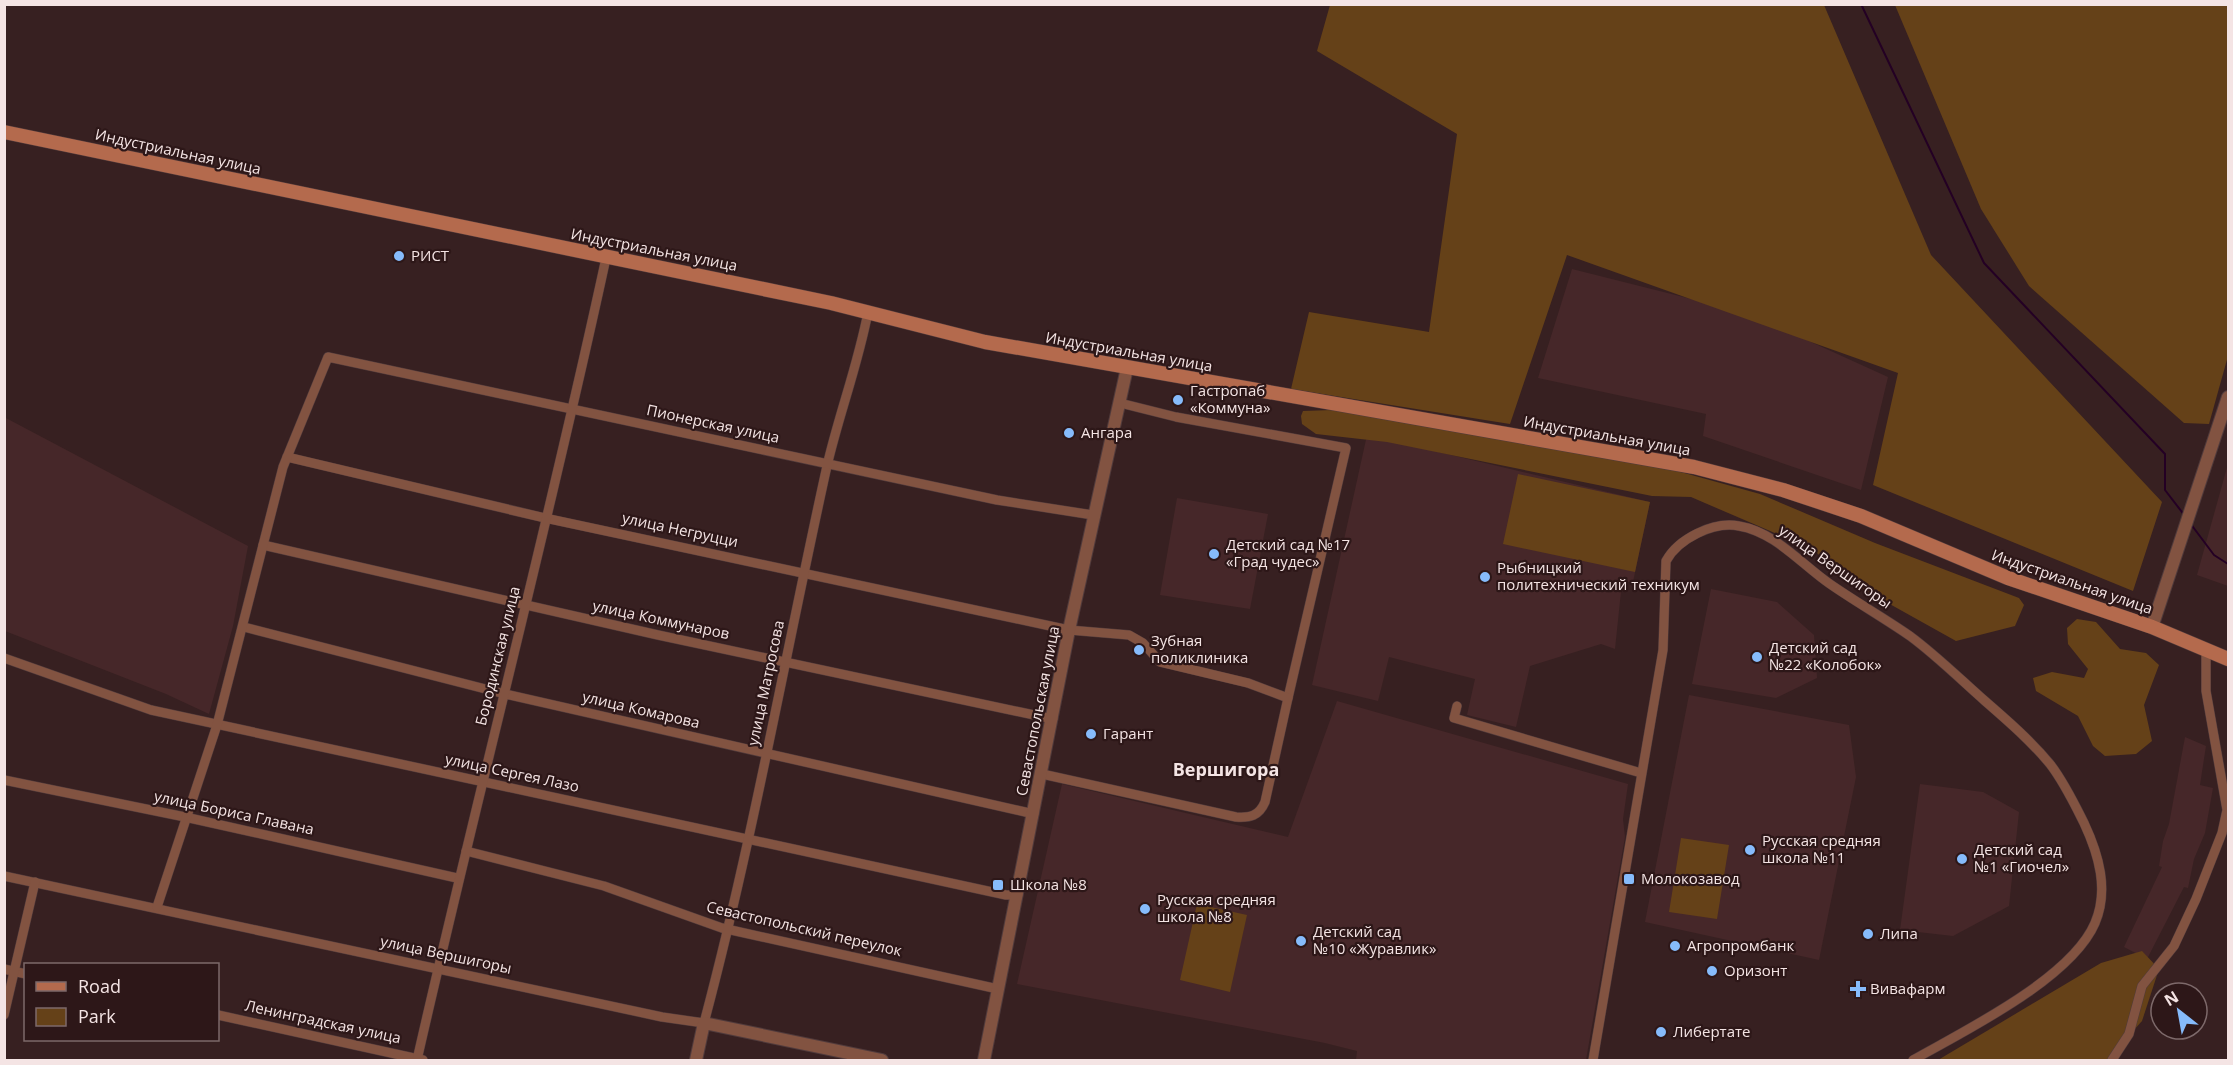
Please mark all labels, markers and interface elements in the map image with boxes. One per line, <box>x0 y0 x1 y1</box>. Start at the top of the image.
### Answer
street label: Индустриальная улица <box>93 124 263 178</box>
street label: Индустриальная улица <box>569 223 739 275</box>
place label: РИСТ <box>411 245 450 265</box>
marker: РИСТ <box>392 249 406 263</box>
street label: Индустриальная улица <box>1044 326 1214 376</box>
place label: Гастропаб «Коммуна» <box>1190 380 1270 417</box>
marker: Гастропаб «Коммуна» <box>1171 393 1185 407</box>
street label: Пионерская улица <box>645 399 782 447</box>
street label: Индустриальная улица <box>1522 410 1692 460</box>
place label: Ангара <box>1081 422 1132 442</box>
marker: Ангара <box>1062 426 1076 440</box>
street label: улица Негруцци <box>620 507 740 551</box>
street label: улица Вершигоры <box>1775 520 1896 613</box>
place label: Детский сад №17 «Град чудес» <box>1226 534 1350 571</box>
street label: Индустриальная улица <box>1989 544 2156 618</box>
marker: Детский сад №17 «Град чудес» <box>1207 547 1221 561</box>
place label: Рыбницкий политехнический техникум <box>1497 557 1700 594</box>
marker: Рыбницкий политехнический техникум <box>1478 570 1492 584</box>
street label: Бородинская улица <box>470 584 524 728</box>
street label: улица Коммунаров <box>591 595 732 643</box>
street label: улица Матросова <box>742 618 788 747</box>
street label: Севастопольская улица <box>1011 624 1063 797</box>
place label: Зубная поликлиника <box>1151 630 1248 667</box>
place label: Детский сад №22 «Колобок» <box>1769 637 1882 674</box>
marker: Зубная поликлиника <box>1132 643 1146 657</box>
marker: Детский сад №22 «Колобок» <box>1750 650 1764 664</box>
street label: улица Комарова <box>581 686 702 732</box>
place label: Гарант <box>1103 723 1153 743</box>
marker: Гарант <box>1084 727 1098 741</box>
street label: улица Сергея Лазо <box>443 748 581 796</box>
district label: Вершигора <box>1173 757 1279 781</box>
street label: улица Бориса Главана <box>152 785 316 839</box>
place label: Русская средняя школа №11 <box>1762 830 1881 867</box>
place label: Детский сад №1 «Гиочел» <box>1974 839 2069 876</box>
marker: Русская средняя школа №11 <box>1743 843 1757 857</box>
marker: Детский сад №1 «Гиочел» <box>1955 852 1969 866</box>
place label: Молокозавод <box>1641 868 1740 888</box>
marker: Молокозавод <box>1622 872 1636 886</box>
place label: Школа №8 <box>1010 874 1087 894</box>
marker: Школа №8 <box>991 878 1005 892</box>
place label: Русская средняя школа №8 <box>1157 889 1276 926</box>
street label: Севастопольский переулок <box>705 896 904 960</box>
marker: Русская средняя школа №8 <box>1138 902 1152 916</box>
place label: Детский сад №10 «Журавлик» <box>1313 921 1436 958</box>
place label: Липа <box>1880 923 1918 943</box>
marker: Липа <box>1861 927 1875 941</box>
street label: улица Вершигоры <box>379 930 514 978</box>
marker: Детский сад №10 «Журавлик» <box>1294 934 1308 948</box>
place label: Агропромбанк <box>1687 935 1794 955</box>
marker: Агропромбанк <box>1668 939 1682 953</box>
place label: Оризонт <box>1724 960 1787 980</box>
legend <box>24 963 219 1041</box>
marker: Оризонт <box>1705 964 1719 978</box>
text: Road <box>78 974 121 998</box>
place label: Вивафарм <box>1870 978 1945 998</box>
north arrow <box>2149 981 2209 1041</box>
marker: Вивафарм <box>1851 982 1865 996</box>
text: N <box>2160 985 2183 1011</box>
street label: Ленинградская улица <box>243 995 403 1047</box>
text: Park <box>78 1004 116 1028</box>
place label: Либертате <box>1673 1021 1750 1041</box>
marker: Либертате <box>1654 1025 1668 1039</box>

